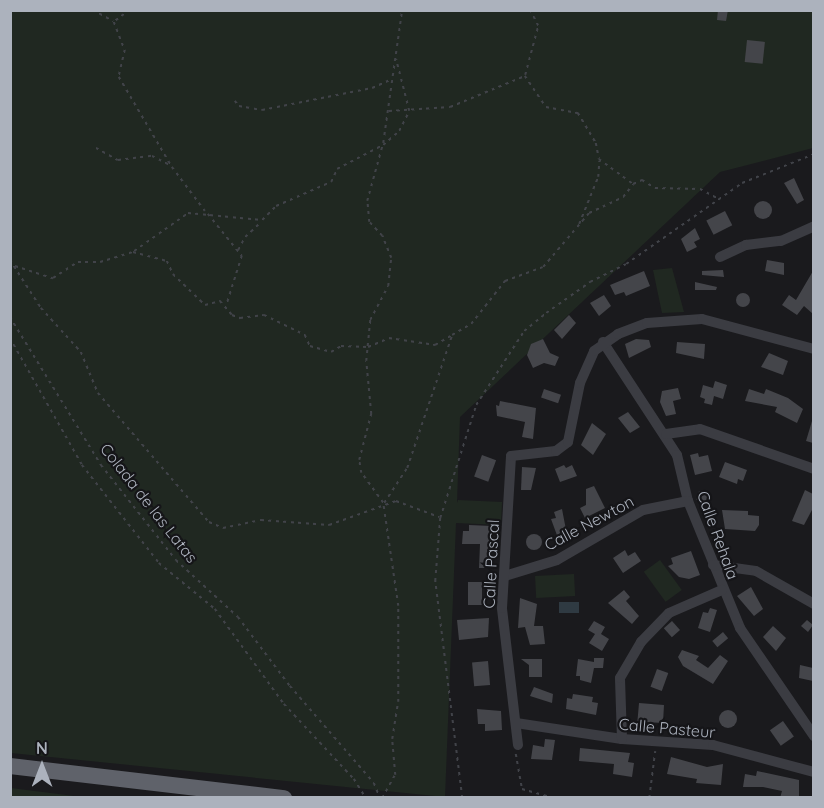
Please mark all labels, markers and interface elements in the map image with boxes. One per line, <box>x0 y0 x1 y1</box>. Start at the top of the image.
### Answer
street label: Colada de las Latas <box>96 439 202 567</box>
street label: Calle Rehala <box>693 488 743 582</box>
street label: Calle Newton <box>541 491 637 555</box>
street label: Calle Pascal <box>479 519 503 609</box>
street label: Calle Pasteur <box>618 714 716 742</box>
north arrow <box>12 736 72 796</box>
text: N <box>36 738 48 758</box>

